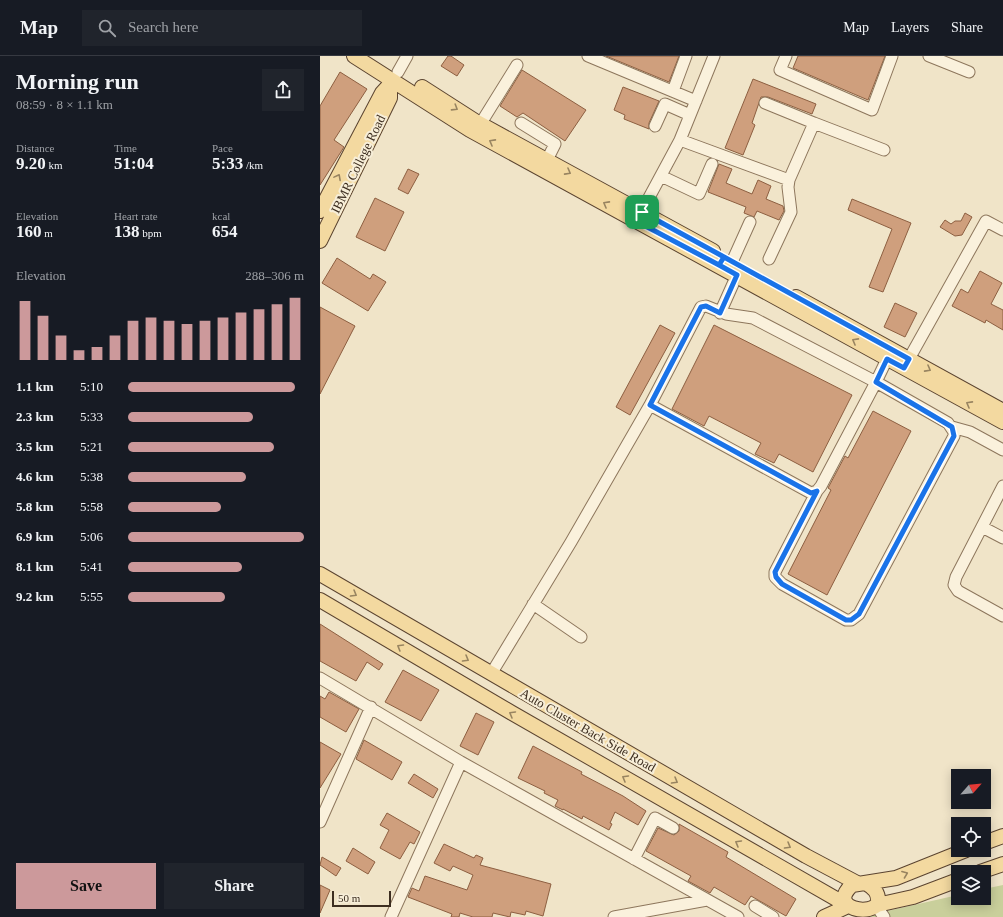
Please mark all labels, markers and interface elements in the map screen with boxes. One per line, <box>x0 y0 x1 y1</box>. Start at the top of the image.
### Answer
search box <box>82 10 362 46</box>
text: Map <box>20 17 58 38</box>
icon: search <box>96 17 118 39</box>
text: Search here <box>128 19 198 35</box>
text: Map <box>843 20 869 35</box>
text: Layers <box>891 20 929 35</box>
text: Share <box>951 20 983 35</box>
text: Morning run <box>16 69 139 94</box>
button: share <box>262 69 304 111</box>
text: 08:59 · 8 × 1.1 km <box>16 97 113 112</box>
one-way arrow <box>451 103 458 110</box>
street label: IBMR College Road <box>328 112 389 216</box>
one-way arrow <box>489 139 496 146</box>
text: Distance <box>16 142 54 154</box>
text: Time <box>114 142 137 154</box>
text: Pace <box>212 142 233 154</box>
text: 9.20 <box>16 154 46 173</box>
text: 51:04 <box>114 154 154 173</box>
text: 5:33 <box>212 154 243 173</box>
text: km <box>46 159 63 171</box>
text: /km <box>243 159 263 171</box>
one-way arrow <box>564 167 572 174</box>
one-way arrow <box>333 173 340 181</box>
pin <box>625 195 659 229</box>
icon: arrive <box>631 201 653 223</box>
one-way arrow <box>603 202 610 209</box>
text: Elevation <box>16 210 58 222</box>
text: Heart rate <box>114 210 158 222</box>
text: kcal <box>212 210 230 222</box>
text: 160 <box>16 222 42 241</box>
text: 138 <box>114 222 140 241</box>
text: 654 <box>212 222 238 241</box>
text: m <box>42 227 53 239</box>
text: bpm <box>140 227 162 239</box>
text: Elevation <box>16 268 66 283</box>
text: 288–306 m <box>245 268 304 283</box>
one-way arrow <box>852 338 859 345</box>
one-way arrow <box>924 364 931 372</box>
text: 1.1 km <box>16 379 54 394</box>
text: 5:10 <box>80 379 103 394</box>
one-way arrow <box>966 401 973 408</box>
text: 2.3 km <box>16 409 54 424</box>
text: 5:33 <box>80 409 103 424</box>
text: 3.5 km <box>16 439 54 454</box>
text: 5:21 <box>80 439 103 454</box>
text: 4.6 km <box>16 469 54 484</box>
text: 5:38 <box>80 469 103 484</box>
text: 5.8 km <box>16 499 54 514</box>
text: 5:58 <box>80 499 103 514</box>
text: 6.9 km <box>16 529 54 544</box>
text: 5:06 <box>80 529 103 544</box>
text: 8.1 km <box>16 559 54 574</box>
text: 5:41 <box>80 559 103 574</box>
text: 9.2 km <box>16 589 54 604</box>
text: 5:55 <box>80 589 103 604</box>
one-way arrow <box>350 589 357 596</box>
one-way arrow <box>397 645 404 652</box>
one-way arrow <box>462 654 469 661</box>
street label: Auto Cluster Back Side Road <box>518 685 659 775</box>
one-way arrow <box>509 711 516 718</box>
north arrow <box>951 769 991 809</box>
map controls <box>951 769 991 905</box>
one-way arrow <box>622 776 629 783</box>
one-way arrow <box>671 776 678 783</box>
button: locate <box>951 817 991 857</box>
one-way arrow <box>735 840 742 847</box>
one-way arrow <box>784 841 791 848</box>
button: Save <box>16 863 156 909</box>
button: Share <box>164 863 304 909</box>
button: layers <box>951 865 991 905</box>
one-way arrow <box>902 871 909 879</box>
scale bar <box>332 889 391 908</box>
text: 50 m <box>338 892 360 904</box>

